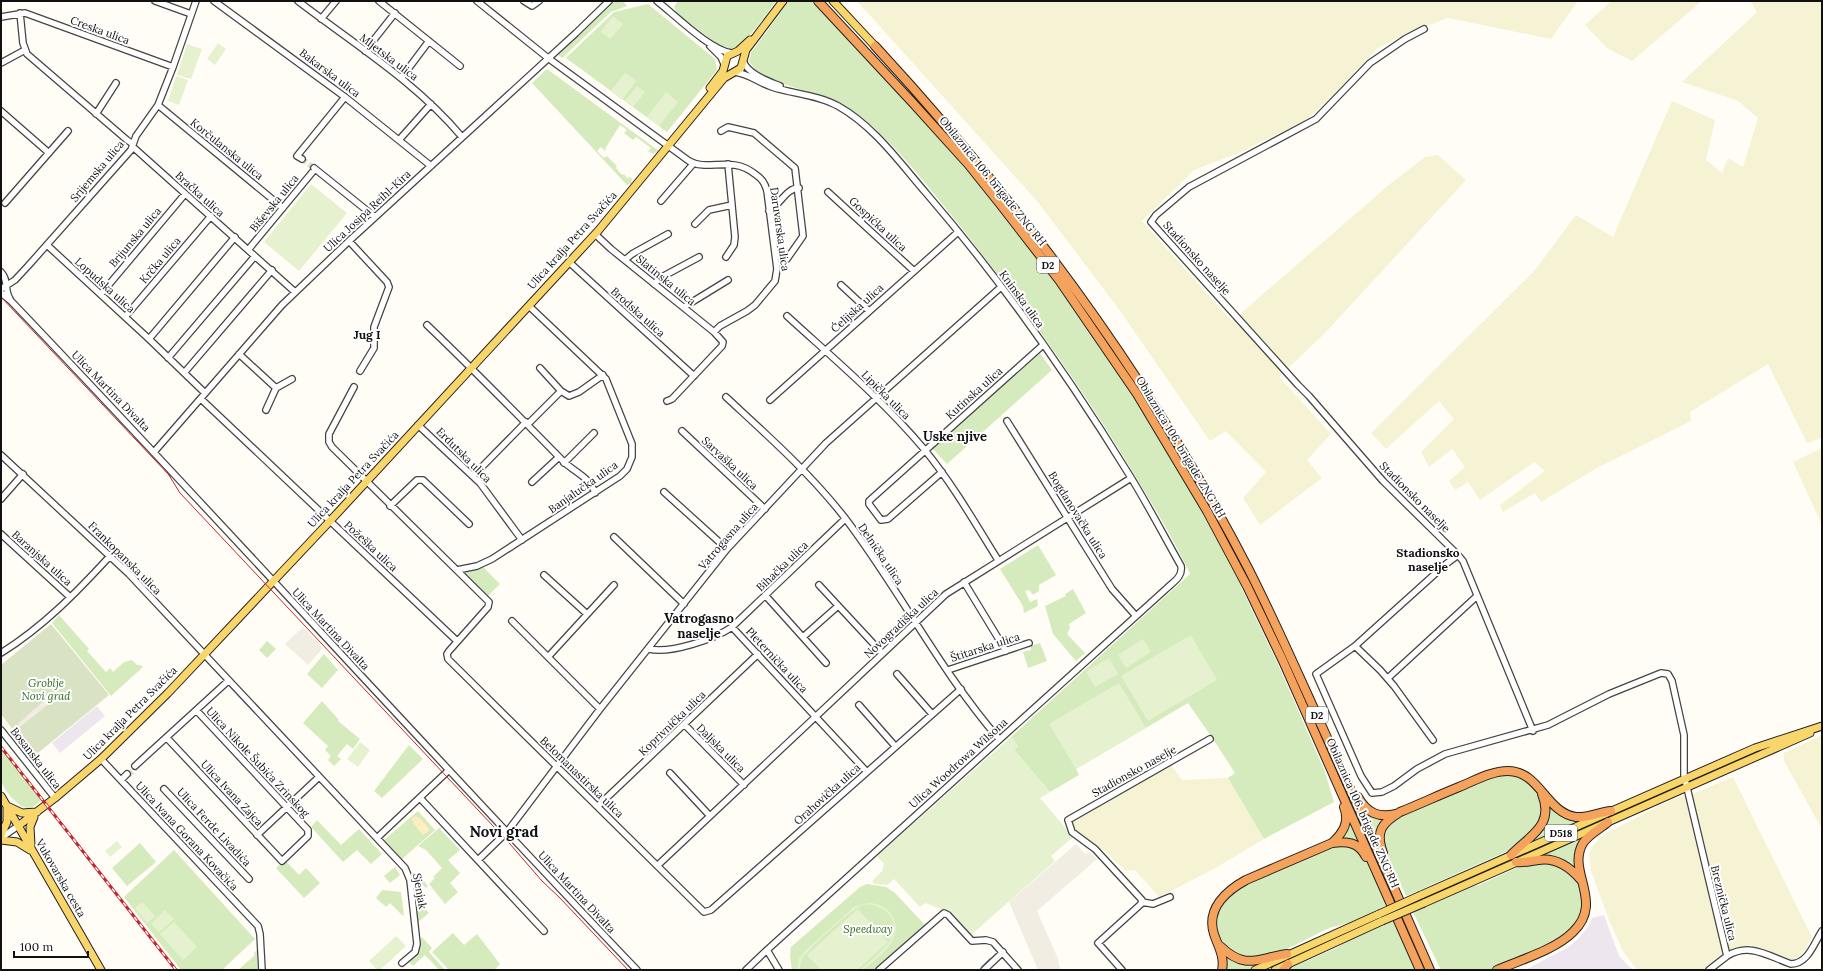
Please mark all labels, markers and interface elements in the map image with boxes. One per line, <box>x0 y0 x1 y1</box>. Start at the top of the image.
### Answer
street label: Creska ulica <box>68 13 132 47</box>
street label: Mljetska ulica <box>357 30 421 84</box>
street label: Bakarska ulica <box>297 46 363 101</box>
street label: Obilaznica 106. brigade ZNG RH <box>936 113 1050 249</box>
street label: Korčulanska ulica <box>188 115 267 183</box>
street label: Srijemska ulica <box>67 137 127 205</box>
street label: Ulica Josipa Reihl-Kira <box>320 167 414 255</box>
street label: Bračka ulica <box>172 168 228 220</box>
street label: Biševska ulica <box>246 171 302 235</box>
street label: Daruvarska ulica <box>767 186 793 272</box>
street label: Ulica kralja Petra Svačića <box>524 188 620 292</box>
street label: Gospićka ulica <box>846 194 910 255</box>
street label: Brijunska ulica <box>106 204 164 270</box>
street label: Stadionsko naselje <box>1160 218 1234 298</box>
street label: Krčka ulica <box>136 234 184 286</box>
street label: Slatinska ulica <box>633 252 699 308</box>
street label: Lopudska ulica <box>72 254 138 316</box>
road number: D2 <box>1037 257 1059 273</box>
street label: Kninska ulica <box>996 268 1048 331</box>
street label: Ćelijska ulica <box>828 280 887 335</box>
street label: Brodska ulica <box>608 284 668 340</box>
district label: Jug I <box>353 327 381 342</box>
street label: Ulica Martina Divalta <box>69 348 154 435</box>
street label: Kutinska ulica <box>943 364 1006 422</box>
street label: Lipička ulica <box>859 368 914 423</box>
street label: Obilaznica 106. brigade ZNG RH <box>1133 374 1229 520</box>
street label: Erdutska ulica <box>433 424 495 486</box>
street label: Ulica kralja Petra Svačića <box>305 427 402 530</box>
district label: Uske njive <box>923 428 987 445</box>
street label: Sarvaška ulica <box>699 433 761 493</box>
street label: Banjalučka ulica <box>546 458 621 516</box>
street label: Stadionsko naselje <box>1377 459 1453 535</box>
street label: Bogdanovačka ulica <box>1046 469 1111 561</box>
street label: Vatrogasna ulica <box>694 499 761 573</box>
street label: Frankopanska ulica <box>85 518 165 598</box>
street label: Požeška ulica <box>341 518 401 575</box>
street label: Delnička ulica <box>855 520 907 588</box>
street label: Baranjska ulica <box>9 527 75 589</box>
street label: Bihačka ulica <box>753 538 811 594</box>
district label: Stadionsko naselje <box>1396 545 1460 574</box>
street label: Ulica Martina Divalta <box>289 585 373 673</box>
street label: Novogradiška ulica <box>861 585 941 661</box>
district label: Vatrogasno naselje <box>664 610 734 642</box>
street label: Pleternička ulica <box>743 624 811 696</box>
street label: Štitarska ulica <box>949 629 1022 665</box>
street label: Ulica kralja Petra Svačića <box>80 663 180 763</box>
park label: Groblje Novi grad <box>22 676 71 703</box>
street label: Koprivnička ulica <box>635 687 709 759</box>
street label: Ulica Nikole Šubića Zrinskog <box>203 704 313 821</box>
road number: D2 <box>1306 707 1328 723</box>
street label: Ulica Woodrowa Wilsona <box>906 715 1010 811</box>
street label: Daljska ulica <box>694 721 749 776</box>
street label: Bosanska ulica <box>8 724 65 792</box>
street label: Belomanastirska ulica <box>537 733 627 821</box>
street label: Obilaznica 106. brigade ZNG RH <box>1324 736 1402 890</box>
street label: Stadionsko naselje <box>1089 742 1179 800</box>
street label: Ulica Ivana Zajca <box>198 757 266 829</box>
street label: Orahovička ulica <box>791 760 864 828</box>
street label: Ulica Ivana Gorana Kovačića <box>133 778 242 894</box>
street label: Ulica Ferde Livadića <box>174 785 254 869</box>
district label: Novi grad <box>470 822 538 841</box>
road number: D518 <box>1545 825 1577 841</box>
street label: Vukovarska cesta <box>32 836 89 920</box>
street label: Ulica Martina Divalta <box>535 848 619 936</box>
street label: Breznička ulica <box>1708 864 1740 942</box>
street label: Sjenjak <box>410 872 430 910</box>
park label: Speedway <box>843 922 893 936</box>
scale bar <box>14 933 88 959</box>
text: 100 m <box>20 939 53 954</box>

